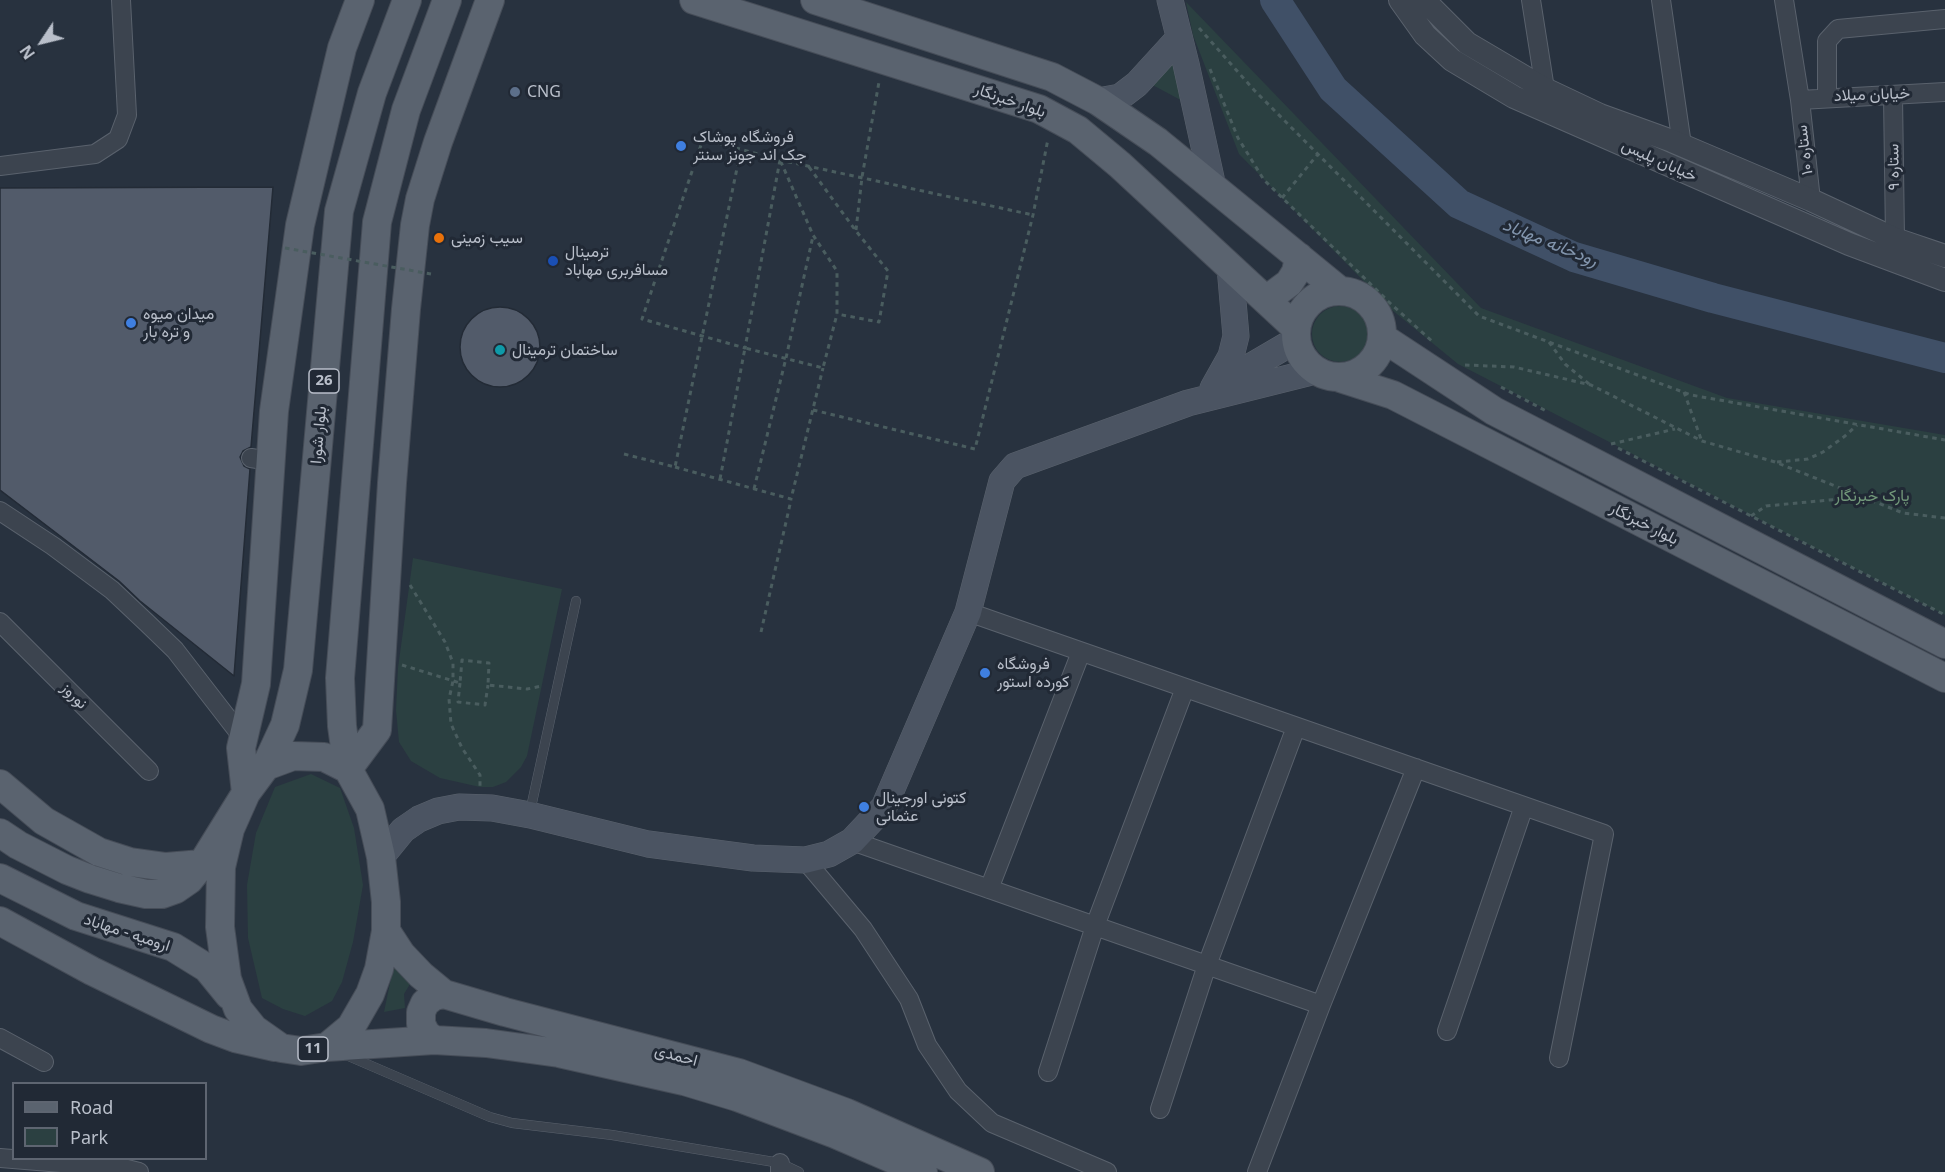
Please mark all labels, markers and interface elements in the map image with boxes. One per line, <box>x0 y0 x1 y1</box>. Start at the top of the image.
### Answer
north arrow <box>12 12 72 72</box>
text: N <box>15 41 40 64</box>
street label: بلوار خبرنگار <box>972 80 1048 122</box>
place label: CNG <box>527 82 561 102</box>
street label: خیابان میلاد <box>1834 84 1910 106</box>
marker: CNG <box>508 85 522 99</box>
street label: ستاره ۱۰ <box>1792 124 1818 176</box>
place label: فروشگاه پوشاک جک اند جونز سنتر <box>693 127 807 165</box>
street label: خیابان پلیس <box>1618 136 1700 186</box>
marker: فروشگاه پوشاک جک اند جونز سنتر <box>674 139 688 153</box>
street label: ستاره ۹ <box>1884 144 1904 190</box>
water label: رودخانه مهاباد <box>1499 214 1601 272</box>
place label: سیب زمینی <box>451 228 523 248</box>
marker: سیب زمینی <box>432 231 446 245</box>
place label: ترمینال مسافربری مهاباد <box>565 242 668 280</box>
marker: ترمینال مسافربری مهاباد <box>546 254 560 268</box>
place label: میدان میوه و تره بار <box>143 304 214 342</box>
marker: میدان میوه و تره بار <box>124 316 138 330</box>
place label: ساختمان ترمینال <box>512 340 618 360</box>
marker: ساختمان ترمینال <box>493 343 507 357</box>
road number: 26 <box>309 369 339 393</box>
street label: بلوار شورا <box>307 405 331 465</box>
park label: پارک خبرنگار <box>1834 486 1910 506</box>
street label: بلوار خبرنگار <box>1607 499 1681 549</box>
place label: فروشگاه کورده استور <box>997 654 1069 692</box>
marker: فروشگاه کورده استور <box>978 666 992 680</box>
street label: نوروز <box>57 679 91 713</box>
place label: کتونی اورجینال عثمانی <box>876 788 966 826</box>
marker: کتونی اورجینال عثمانی <box>857 800 871 814</box>
street label: ارومیه - مهاباد <box>82 910 172 956</box>
road number: 11 <box>298 1037 328 1061</box>
street label: احمدی <box>653 1041 699 1071</box>
legend <box>12 1082 207 1160</box>
text: Road <box>70 1095 113 1119</box>
text: Park <box>70 1125 108 1149</box>

